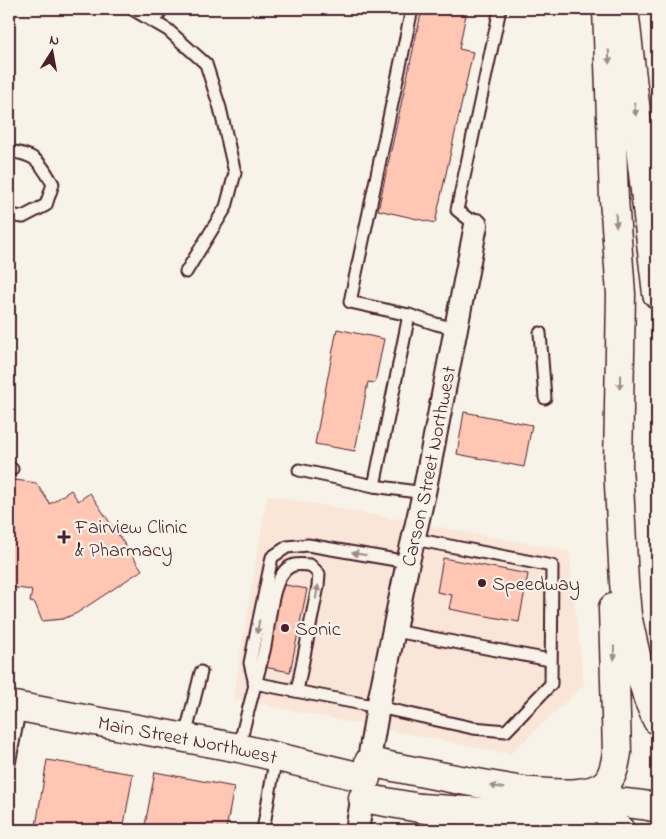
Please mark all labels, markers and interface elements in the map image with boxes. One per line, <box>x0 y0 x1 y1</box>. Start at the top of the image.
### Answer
north arrow <box>28 28 78 78</box>
text: N <box>48 30 61 52</box>
one-way arrow <box>605 50 613 66</box>
one-way arrow <box>631 102 639 118</box>
one-way arrow <box>612 212 620 228</box>
street label: Carson Street Northwest <box>395 363 465 570</box>
one-way arrow <box>615 374 623 390</box>
place label: Fairview Clinic & Pharmacy <box>74 514 187 566</box>
marker: Fairview Clinic & Pharmacy <box>57 530 71 544</box>
one-way arrow <box>351 550 367 558</box>
place label: Speedway <box>492 571 580 600</box>
marker: Speedway <box>476 577 488 589</box>
one-way arrow <box>313 583 321 599</box>
place label: Sonic <box>295 616 341 645</box>
one-way arrow <box>254 619 262 634</box>
marker: Sonic <box>279 622 291 634</box>
one-way arrow <box>610 645 618 661</box>
street label: Main Street Northwest <box>95 710 280 774</box>
one-way arrow <box>488 782 504 790</box>

